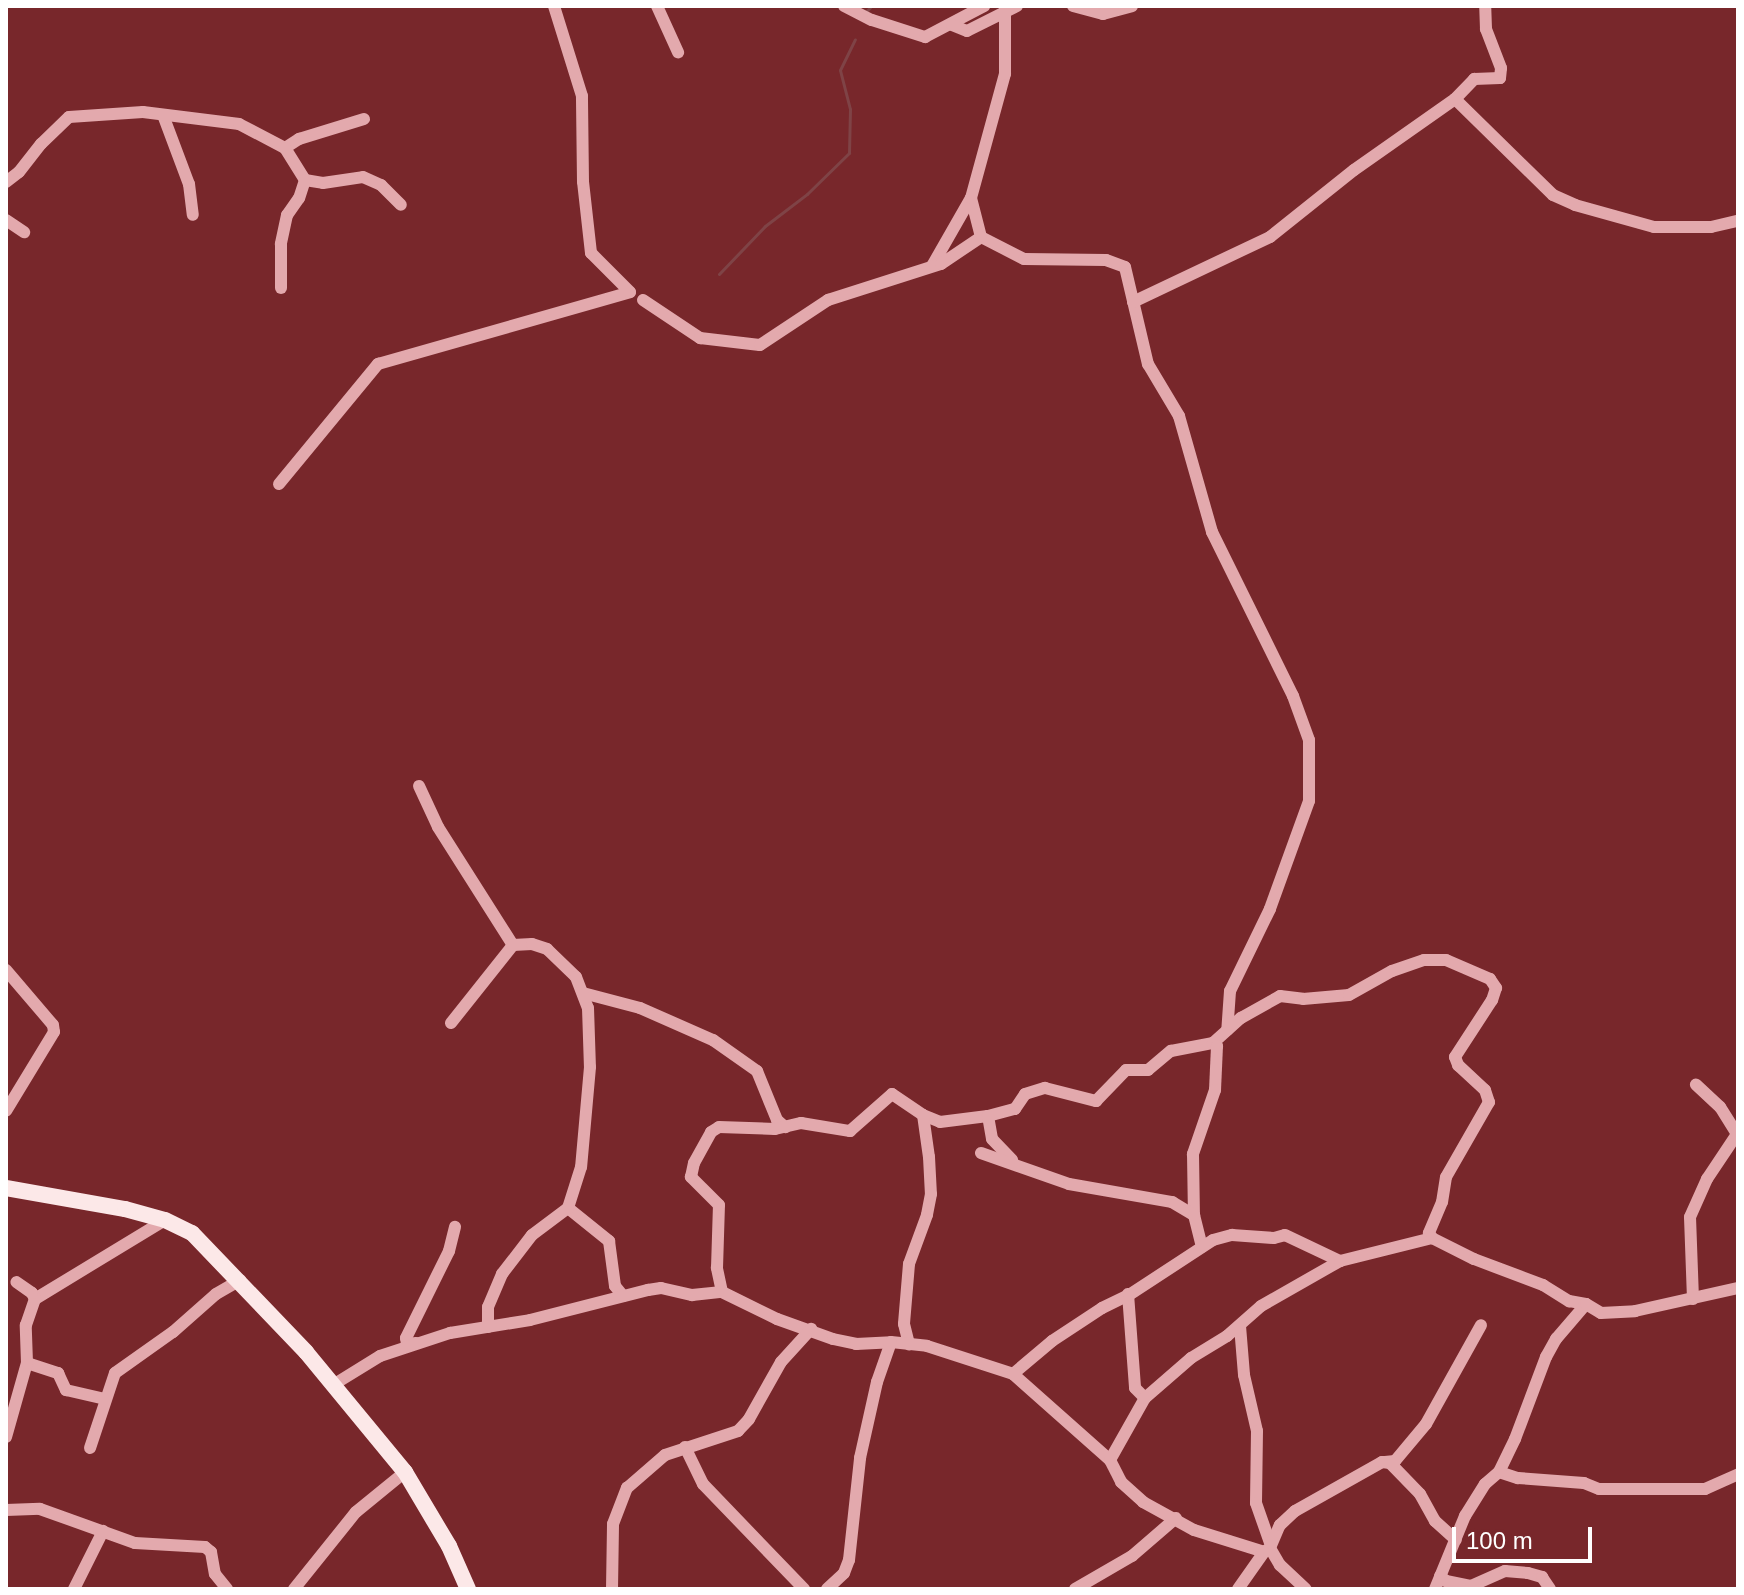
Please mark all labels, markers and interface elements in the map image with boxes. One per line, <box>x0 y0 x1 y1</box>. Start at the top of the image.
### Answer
scale bar <box>1456 1511 1596 1561</box>
text: 100 m <box>1466 1527 1533 1554</box>

